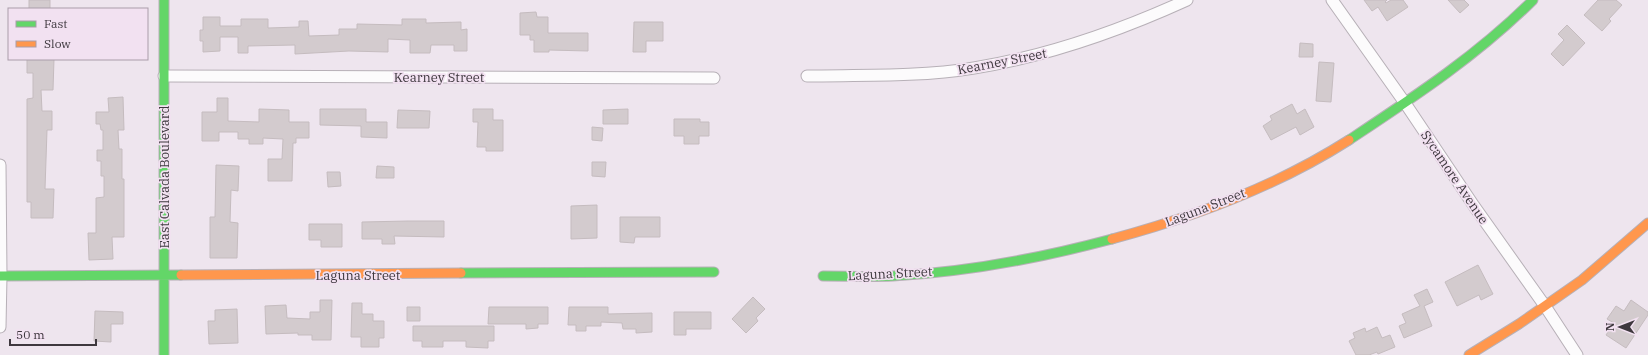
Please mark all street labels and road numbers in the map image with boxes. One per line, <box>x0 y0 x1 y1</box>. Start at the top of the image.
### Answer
street label: Kearney Street <box>956 44 1049 78</box>
street label: Kearney Street <box>394 69 485 86</box>
street label: East Calvada Boulevard <box>156 105 173 248</box>
street label: Sycamore Avenue <box>1417 127 1492 227</box>
street label: Laguna Street <box>1163 184 1248 231</box>
street label: Laguna Street <box>847 263 933 284</box>
street label: Laguna Street <box>316 267 401 284</box>

